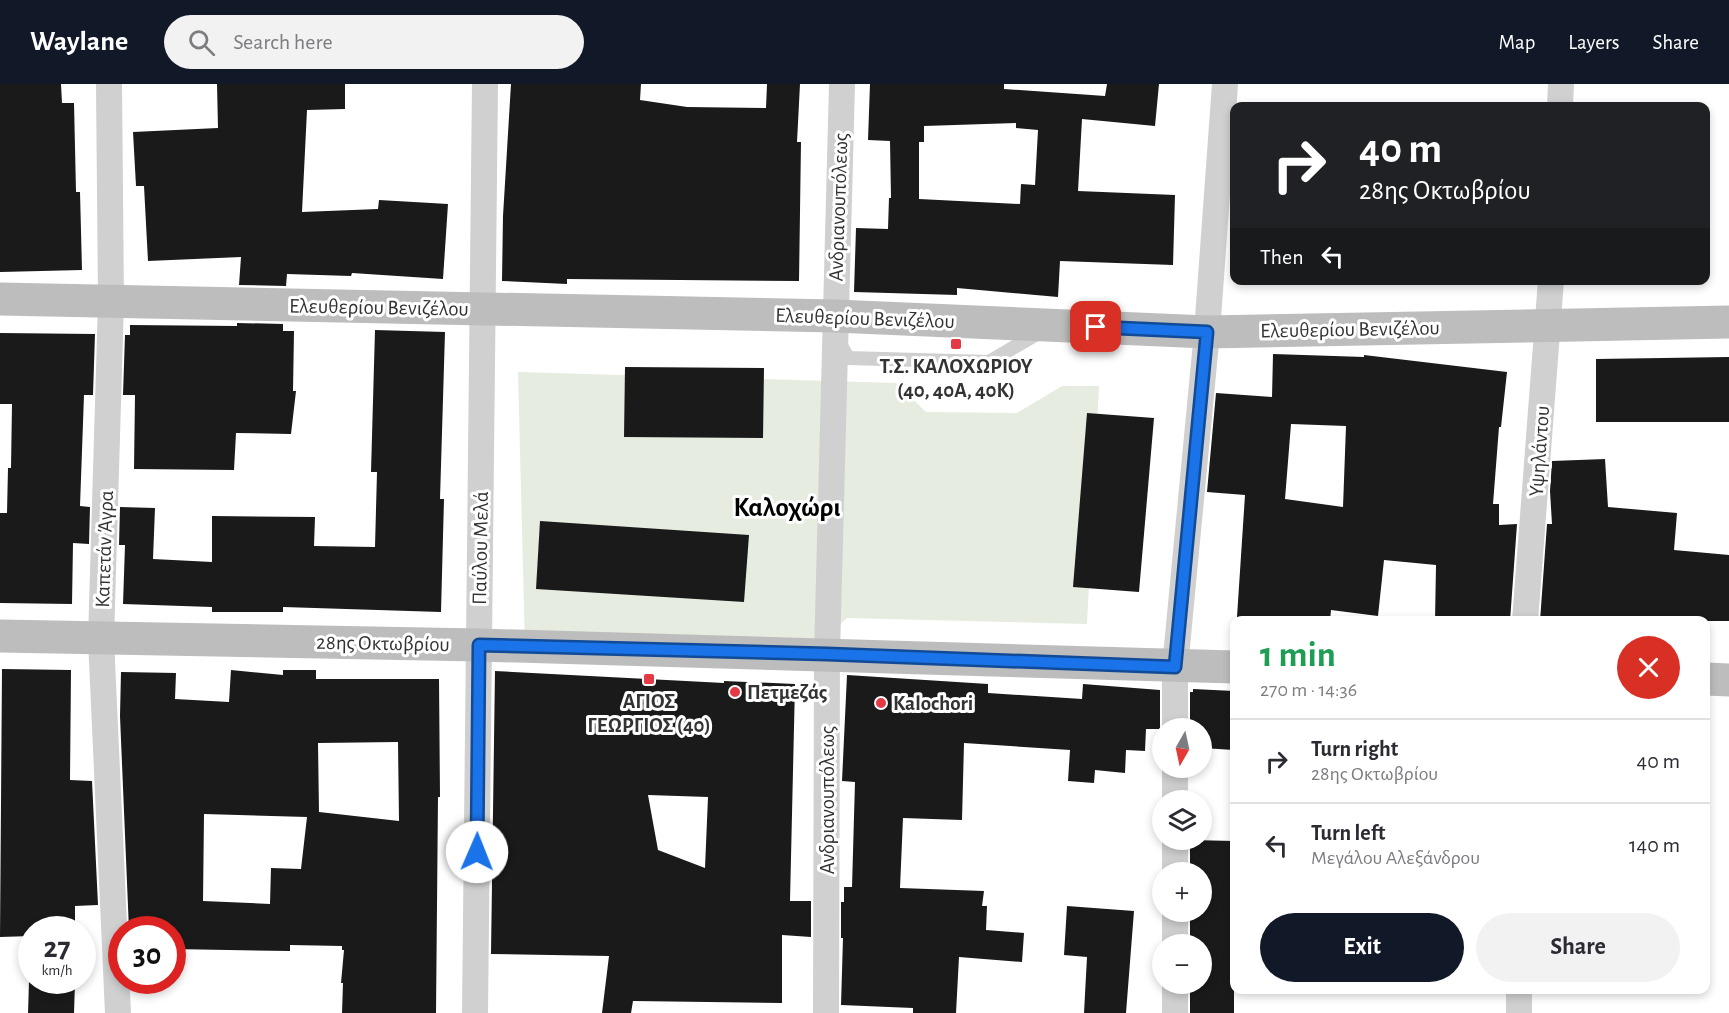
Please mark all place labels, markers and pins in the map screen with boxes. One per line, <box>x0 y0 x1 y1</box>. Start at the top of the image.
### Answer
pin <box>1070 301 1121 352</box>
marker: Τ.Σ. ΚΑΛΟΧΩΡΙΟΥ (40, 40Α, 40Κ) <box>949 337 963 351</box>
place label: Τ.Σ. ΚΑΛΟΧΩΡΙΟΥ (40, 40Α, 40Κ) <box>880 356 1033 401</box>
marker: ΑΓΙΟΣ ΓΕΩΡΓΙΟΣ (40) <box>642 672 656 686</box>
place label: Πετμεζάς <box>747 682 827 703</box>
marker: Πετμεζάς <box>728 685 742 699</box>
place label: ΑΓΙΟΣ ΓΕΩΡΓΙΟΣ (40) <box>587 691 711 736</box>
place label: Kalochori <box>893 693 973 714</box>
marker: Kalochori <box>874 696 888 710</box>

